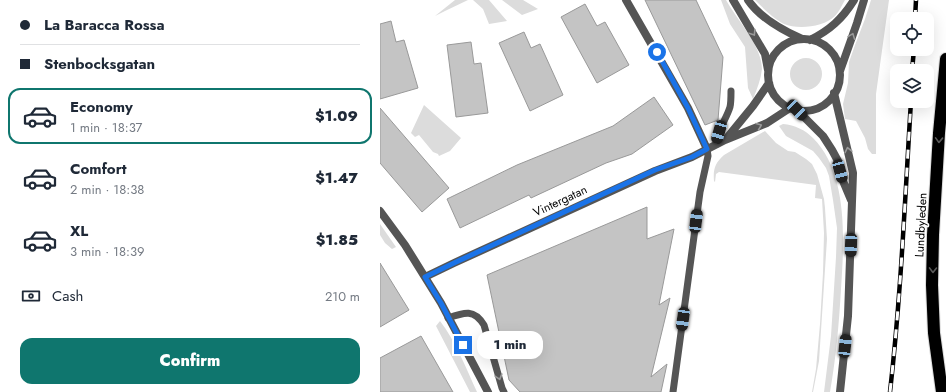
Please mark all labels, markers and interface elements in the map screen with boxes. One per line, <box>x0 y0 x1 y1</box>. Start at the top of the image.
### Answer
map controls <box>890 12 934 108</box>
button: locate <box>890 12 934 56</box>
text: La Baracca Rossa <box>44 14 165 36</box>
one-way arrow <box>749 29 756 36</box>
one-way arrow <box>847 32 855 40</box>
route start <box>648 43 666 61</box>
text: Stenbocksgatan <box>44 53 155 75</box>
button: layers <box>890 64 934 108</box>
text: Economy <box>70 96 133 118</box>
car <box>784 97 810 123</box>
icon: car <box>22 98 58 134</box>
text: $1.09 <box>315 105 358 127</box>
text: 1 min · 18:37 <box>70 118 142 137</box>
car <box>710 119 728 145</box>
one-way arrow <box>755 123 762 131</box>
one-way arrow <box>934 137 943 143</box>
one-way arrow <box>845 147 853 153</box>
text: Comfort <box>70 158 127 180</box>
car <box>831 158 849 184</box>
icon: car <box>22 160 58 196</box>
text: $1.47 <box>315 167 358 189</box>
text: 2 min · 18:38 <box>70 180 144 199</box>
street label: Vintergatan <box>530 181 590 221</box>
street label: Lundbyleden <box>910 192 932 258</box>
car <box>689 208 703 234</box>
text: XL <box>70 220 88 242</box>
icon: car <box>22 222 58 258</box>
text: $1.85 <box>316 229 358 251</box>
car <box>845 233 857 257</box>
text: 3 min · 18:39 <box>70 242 144 261</box>
one-way arrow <box>929 267 937 273</box>
icon: cash <box>20 285 42 307</box>
text: Cash <box>52 285 83 307</box>
text: 210 m <box>325 287 360 306</box>
car <box>675 306 691 332</box>
callout: 1 min <box>477 331 543 359</box>
car <box>838 333 852 359</box>
text: 1 min <box>494 335 526 354</box>
route end <box>454 336 472 354</box>
button: Confirm <box>20 338 360 384</box>
one-way arrow <box>494 373 503 380</box>

